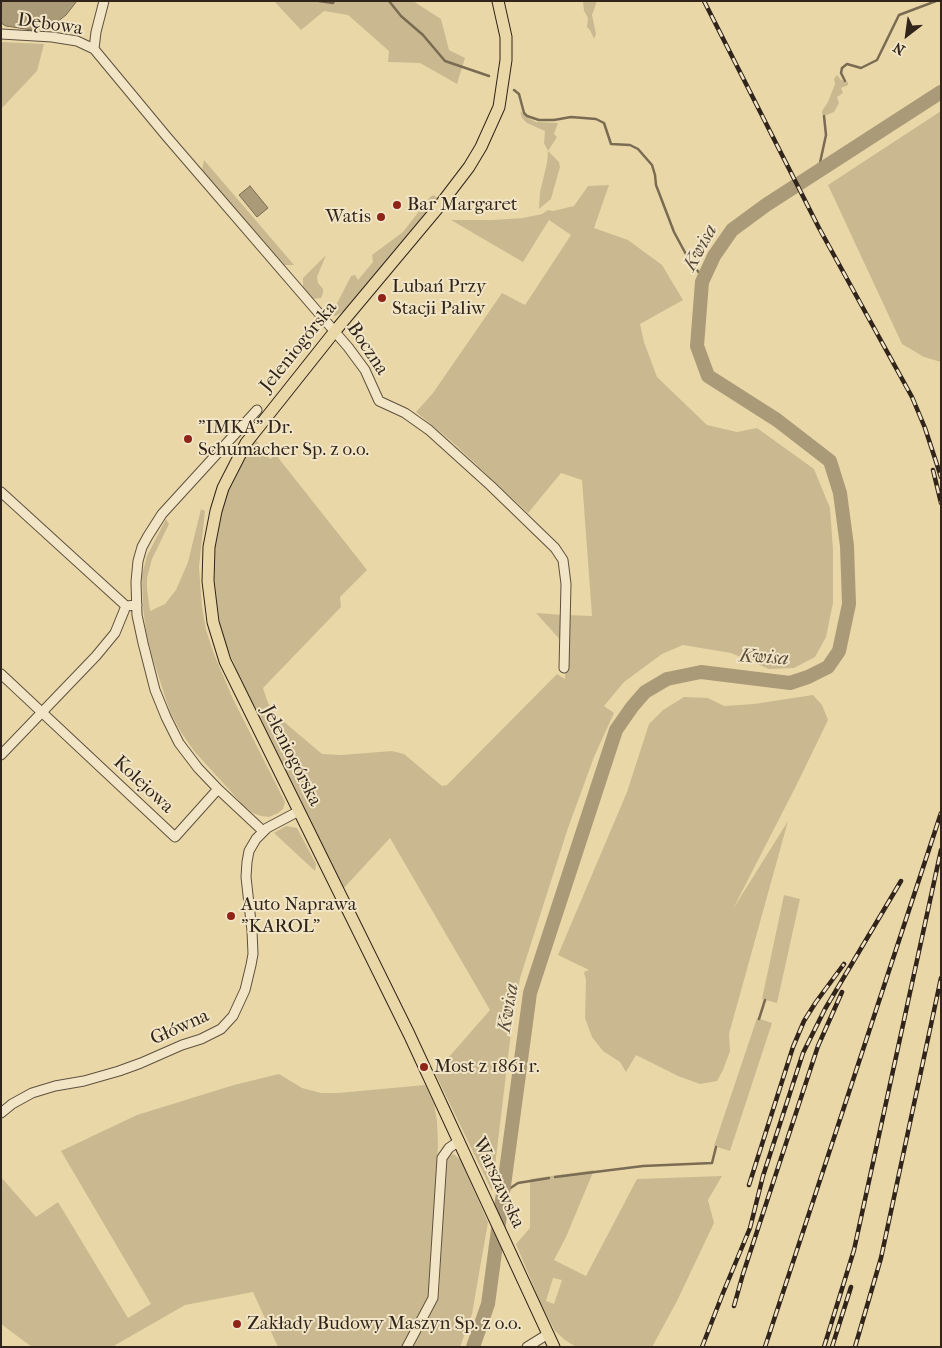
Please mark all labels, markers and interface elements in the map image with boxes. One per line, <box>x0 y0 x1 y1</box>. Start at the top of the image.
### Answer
street label: Dębowa <box>16 9 84 41</box>
north arrow <box>882 10 932 60</box>
text: N <box>890 38 908 58</box>
place label: Bar Margaret <box>407 194 518 216</box>
marker: Bar Margaret <box>391 199 403 211</box>
place label: Watis <box>325 206 371 228</box>
marker: Watis <box>375 211 387 223</box>
water label: Kwisa <box>679 221 723 275</box>
place label: Lubań Przy Stacji Paliw <box>392 276 486 320</box>
marker: Lubań Przy Stacji Paliw <box>376 292 388 304</box>
street label: Jeleniogórska <box>256 297 342 397</box>
street label: Boczna <box>341 318 393 380</box>
place label: "IMKA" Dr. Schumacher Sp. z o.o. <box>198 417 369 461</box>
marker: "IMKA" Dr. Schumacher Sp. z o.o. <box>182 433 194 445</box>
water label: Kwisa <box>739 644 789 672</box>
street label: Jeleniogórska <box>256 702 326 810</box>
street label: Kolejowa <box>108 751 178 819</box>
place label: Auto Naprawa "KAROL" <box>241 894 356 938</box>
marker: Auto Naprawa "KAROL" <box>225 910 237 922</box>
water label: Kwisa <box>493 982 525 1034</box>
street label: Główna <box>147 1005 213 1051</box>
place label: Most z 1861 r. <box>434 1056 540 1078</box>
marker: Most z 1861 r. <box>418 1061 430 1073</box>
street label: Warszawska <box>467 1134 529 1232</box>
place label: Zakłady Budowy Maszyn Sp. z o.o. <box>247 1313 521 1335</box>
marker: Zakłady Budowy Maszyn Sp. z o.o. <box>231 1318 243 1330</box>

